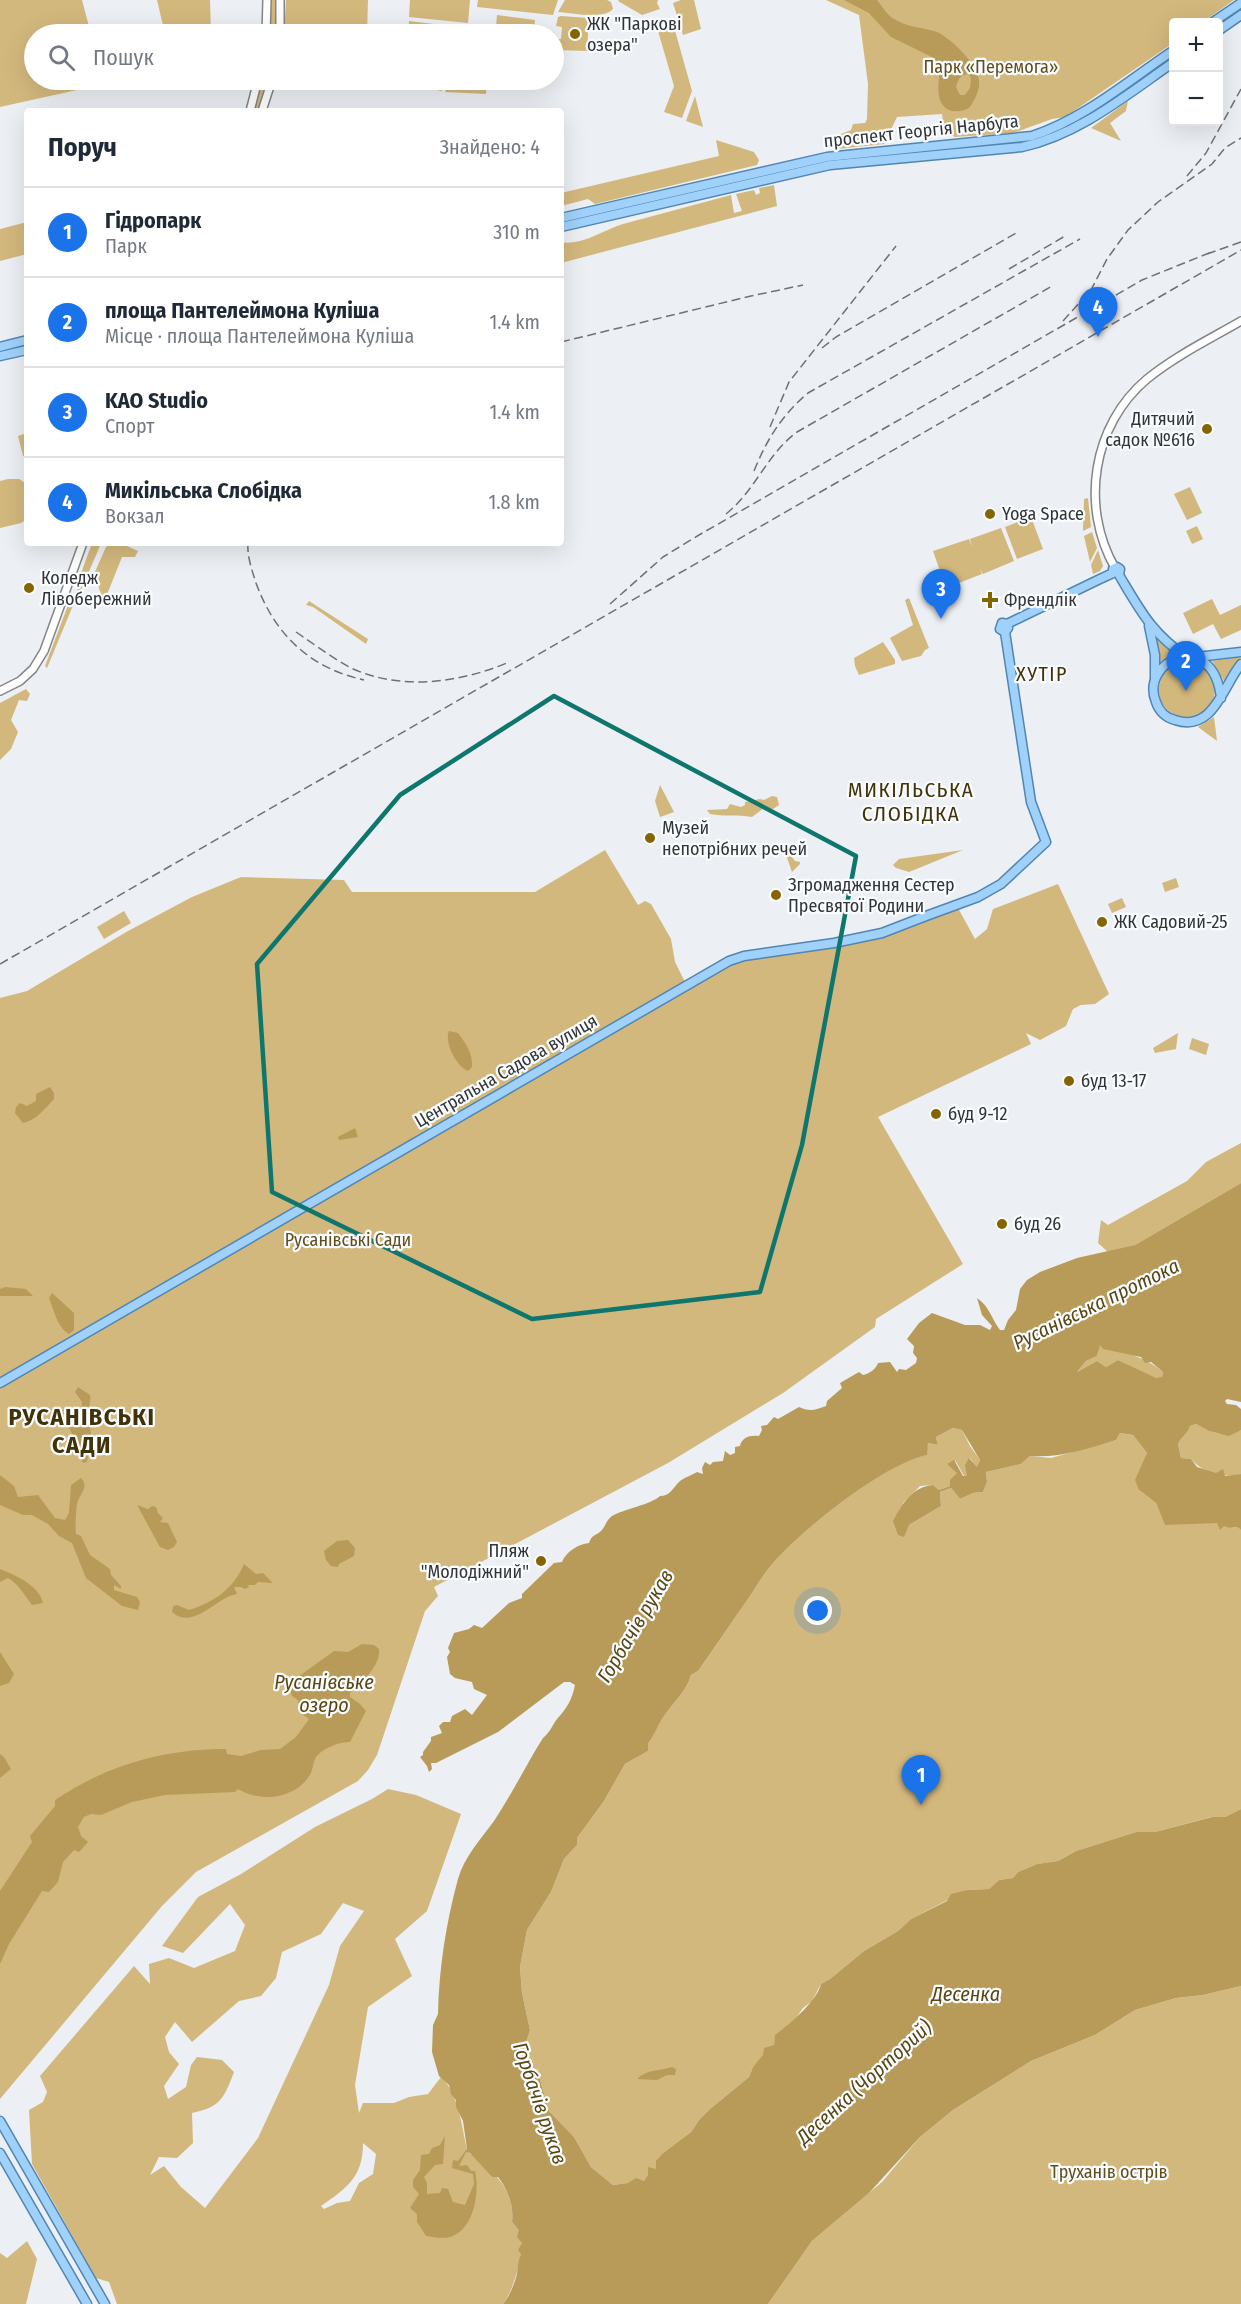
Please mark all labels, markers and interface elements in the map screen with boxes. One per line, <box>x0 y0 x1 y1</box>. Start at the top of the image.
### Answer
place label: ЖК "Паркові озера" <box>587 13 682 56</box>
map controls <box>1169 18 1223 126</box>
button: + <box>1169 18 1223 72</box>
search box <box>24 24 564 90</box>
marker: ЖК "Паркові озера" <box>568 27 582 41</box>
icon: search <box>45 41 78 74</box>
text: Пошук <box>93 44 154 71</box>
park label: Парк «Перемога» <box>924 56 1058 78</box>
button: − <box>1169 72 1223 126</box>
street label: проспект Георгія Нарбута <box>822 110 1020 152</box>
text: Поруч <box>48 132 117 163</box>
text: Знайдено: 4 <box>440 135 540 159</box>
text: Гідропарк <box>105 207 201 234</box>
text: 1 <box>63 220 72 244</box>
text: 310 m <box>493 220 540 244</box>
text: Парк <box>105 234 147 258</box>
pin: 4 <box>1078 288 1118 337</box>
text: площа Пантелеймона Куліша <box>105 297 379 324</box>
text: 2 <box>63 310 72 334</box>
text: 1.4 km <box>490 310 540 334</box>
text: Місце · площа Пантелеймона Куліша <box>105 324 414 348</box>
text: KAO Studio <box>105 387 208 414</box>
text: 3 <box>63 400 72 424</box>
text: 1.4 km <box>490 400 540 424</box>
place label: Дитячий садок №616 <box>1105 408 1195 451</box>
text: Спорт <box>105 414 154 438</box>
marker: Дитячий садок №616 <box>1200 422 1214 436</box>
text: Микільська Слобідка <box>105 477 302 504</box>
text: 4 <box>62 490 73 514</box>
text: 1.8 km <box>489 490 540 514</box>
place label: Yoga Space <box>1002 503 1084 525</box>
text: Вокзал <box>105 504 165 528</box>
marker: Yoga Space <box>983 507 997 521</box>
place label: Коледж Лівобережний <box>41 567 152 610</box>
pin: 3 <box>922 570 960 619</box>
marker: Коледж Лівобережний <box>22 581 36 595</box>
place label: Френдлік <box>1004 589 1077 611</box>
marker: Френдлік <box>981 591 999 609</box>
pin: 2 <box>1166 642 1206 691</box>
district label: ХУТІР <box>1016 662 1068 686</box>
district label: МИКІЛЬСЬКА СЛОБІДКА <box>848 777 974 827</box>
place label: Музей непотрібних речей <box>662 817 807 860</box>
marker: Музей непотрібних речей <box>643 831 657 845</box>
place label: Згромадження Сестер Пресвятої Родини <box>788 874 955 917</box>
marker: Згромадження Сестер Пресвятої Родини <box>769 888 783 902</box>
place label: ЖК Садовий-25 <box>1114 911 1228 933</box>
marker: ЖК Садовий-25 <box>1095 915 1109 929</box>
street label: Центральна Садова вулиця <box>411 1010 601 1132</box>
place label: буд 13-17 <box>1081 1070 1146 1092</box>
marker: буд 13-17 <box>1062 1074 1076 1088</box>
place label: буд 9-12 <box>948 1103 1008 1125</box>
marker: буд 9-12 <box>929 1107 943 1121</box>
place label: буд 26 <box>1014 1213 1061 1235</box>
marker: буд 26 <box>995 1217 1009 1231</box>
park label: Русанівські Сади <box>285 1229 411 1251</box>
water label: Русанівська протока <box>1009 1253 1183 1355</box>
district label: РУСАНІВСЬКІ САДИ <box>8 1403 156 1459</box>
place label: Пляж "Молодіжний" <box>421 1540 529 1583</box>
marker: Пляж "Молодіжний" <box>534 1554 548 1568</box>
water label: Горбачів рукав <box>592 1565 678 1687</box>
your location <box>803 1596 832 1625</box>
water label: Русанівське озеро <box>274 1670 374 1717</box>
pin: 1 <box>902 1756 940 1805</box>
water label: Десенка <box>930 1982 1000 2006</box>
water label: Десенка (Чорторий) <box>790 2015 937 2150</box>
water label: Горбачів рукав <box>508 2039 572 2167</box>
park label: Труханів острів <box>1050 2161 1168 2183</box>

